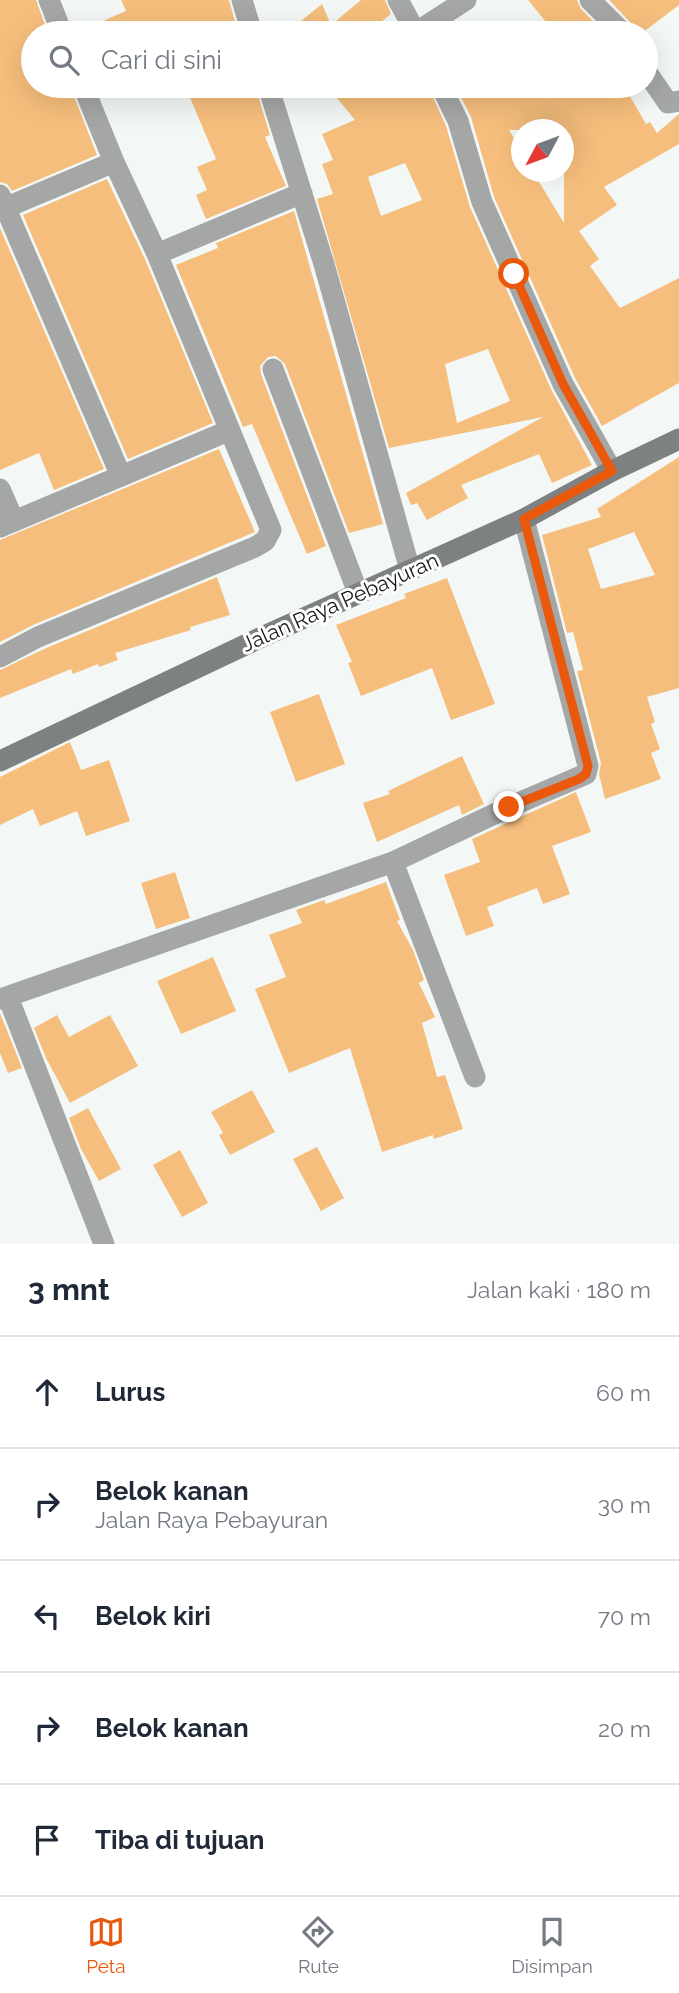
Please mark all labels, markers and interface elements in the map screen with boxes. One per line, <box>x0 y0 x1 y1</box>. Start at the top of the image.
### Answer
search box <box>21 21 658 98</box>
icon: search <box>45 41 83 79</box>
text: Cari di sini <box>101 45 222 75</box>
north arrow <box>511 119 574 182</box>
route start <box>498 258 529 289</box>
street label: Jalan Raya Pebayuran <box>238 547 442 657</box>
route end <box>493 791 524 822</box>
text: 3 mnt <box>28 1272 109 1307</box>
text: Jalan kaki · 180 m <box>467 1276 651 1303</box>
icon: ahead <box>28 1373 66 1411</box>
text: Lurus <box>95 1377 165 1407</box>
text: 60 m <box>596 1379 651 1406</box>
text: Belok kanan <box>95 1476 249 1506</box>
icon: right <box>28 1485 66 1523</box>
text: 30 m <box>598 1491 651 1518</box>
text: Jalan Raya Pebayuran <box>95 1506 328 1533</box>
icon: left <box>28 1597 66 1635</box>
text: Belok kiri <box>95 1601 211 1631</box>
text: 70 m <box>598 1603 651 1630</box>
icon: right <box>28 1709 66 1747</box>
text: Belok kanan <box>95 1713 249 1743</box>
text: 20 m <box>598 1715 651 1742</box>
icon: arrive <box>28 1821 66 1859</box>
text: Tiba di tujuan <box>95 1825 265 1855</box>
tab: Peta <box>86 1913 126 1977</box>
tab: Rute <box>298 1913 339 1977</box>
tab: Disimpan <box>511 1913 593 1977</box>

